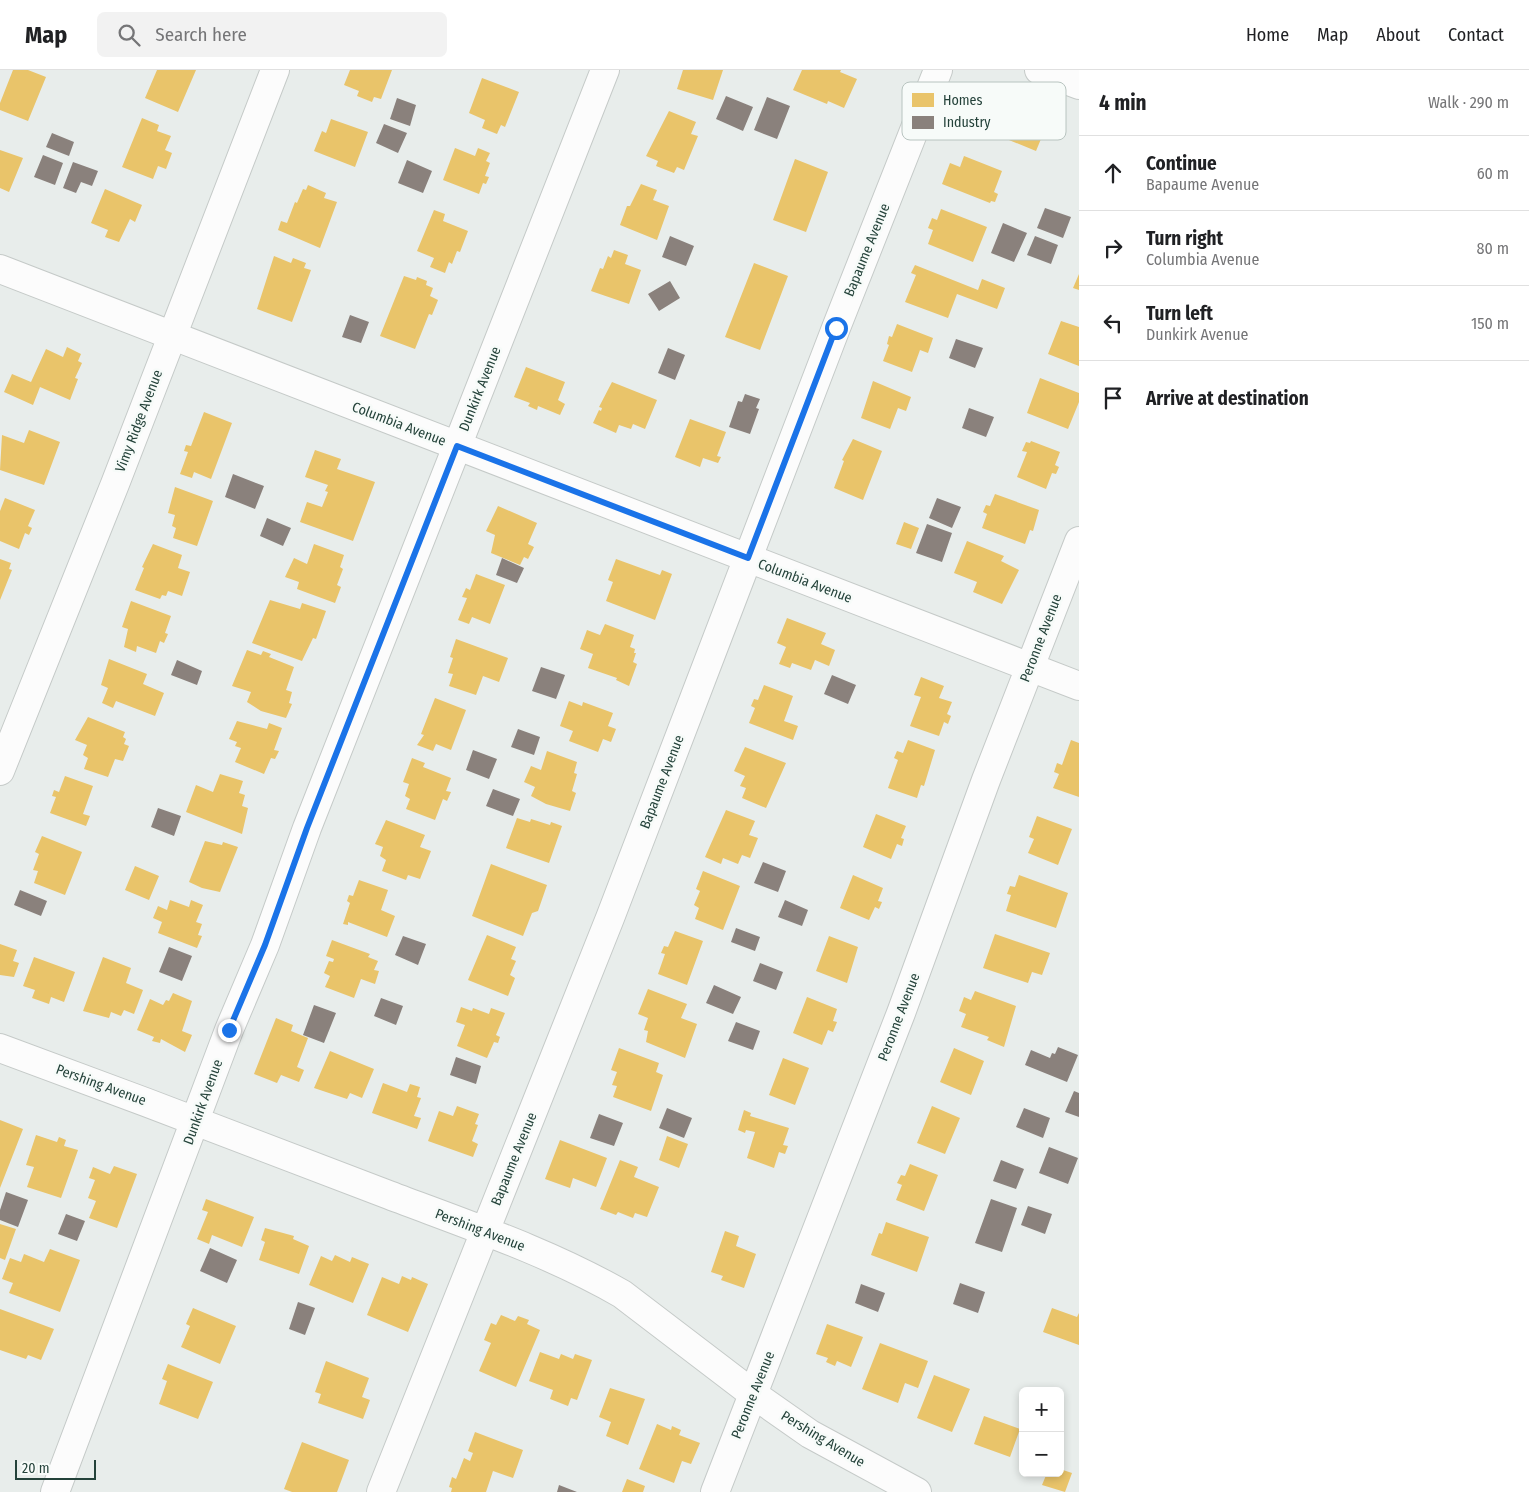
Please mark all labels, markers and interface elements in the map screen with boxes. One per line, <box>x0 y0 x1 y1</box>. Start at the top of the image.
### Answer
search box <box>97 12 447 57</box>
text: Map <box>25 21 67 49</box>
icon: search <box>115 21 143 49</box>
text: Search here <box>155 23 247 46</box>
text: Home <box>1246 24 1289 46</box>
text: Map <box>1317 24 1348 46</box>
text: About <box>1376 24 1420 46</box>
text: Contact <box>1448 24 1504 46</box>
legend <box>902 82 1066 140</box>
text: 4 min <box>1099 90 1147 116</box>
text: Homes <box>943 92 983 109</box>
text: Walk · 290 m <box>1428 93 1509 112</box>
text: Industry <box>943 114 991 131</box>
text: Continue <box>1146 152 1217 175</box>
icon: ahead <box>1099 159 1127 187</box>
text: 60 m <box>1477 164 1509 183</box>
text: Bapaume Avenue <box>1146 175 1259 194</box>
street label: Bapaume Avenue <box>841 201 893 299</box>
text: Turn right <box>1146 227 1223 250</box>
icon: right <box>1099 234 1127 262</box>
text: 80 m <box>1477 239 1509 258</box>
text: Columbia Avenue <box>1146 250 1259 269</box>
text: Turn left <box>1146 302 1213 325</box>
icon: left <box>1099 309 1127 337</box>
text: 150 m <box>1471 314 1509 333</box>
route start <box>825 317 848 340</box>
text: Dunkirk Avenue <box>1146 325 1248 344</box>
street label: Dunkirk Avenue <box>455 344 505 434</box>
street label: Vimy Ridge Avenue <box>112 367 166 475</box>
icon: arrive <box>1099 384 1127 412</box>
text: Arrive at destination <box>1146 387 1309 410</box>
street label: Columbia Avenue <box>350 398 448 450</box>
street label: Columbia Avenue <box>756 555 854 607</box>
street label: Peronne Avenue <box>1016 592 1066 684</box>
street label: Bapaume Avenue <box>636 733 688 831</box>
street label: Peronne Avenue <box>874 971 924 1063</box>
route end <box>218 1019 241 1042</box>
street label: Dunkirk Avenue <box>180 1057 226 1147</box>
street label: Pershing Avenue <box>54 1061 148 1109</box>
street label: Bapaume Avenue <box>488 1110 540 1208</box>
street label: Pershing Avenue <box>433 1205 527 1255</box>
street label: Peronne Avenue <box>728 1349 778 1441</box>
map controls <box>1019 1387 1064 1477</box>
button: + <box>1019 1387 1064 1432</box>
street label: Pershing Avenue <box>778 1407 868 1471</box>
button: − <box>1019 1432 1064 1477</box>
scale bar <box>15 1457 96 1480</box>
text: 20 m <box>22 1460 50 1477</box>

